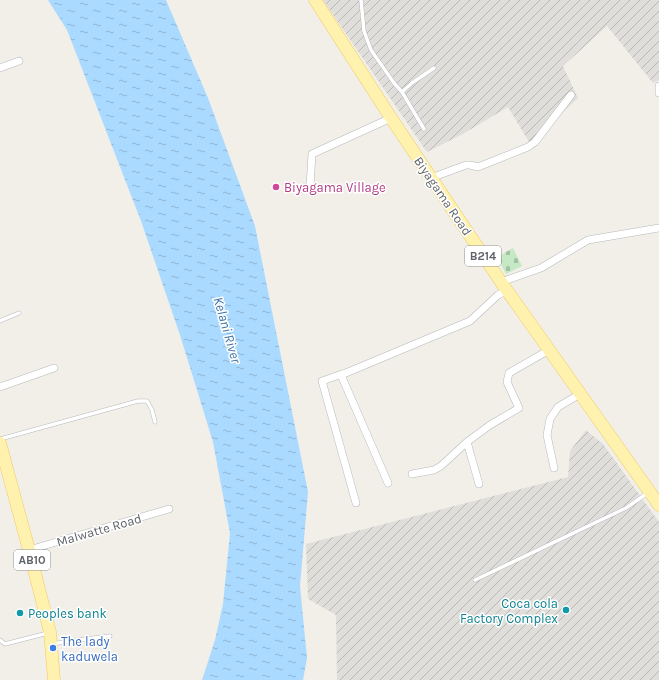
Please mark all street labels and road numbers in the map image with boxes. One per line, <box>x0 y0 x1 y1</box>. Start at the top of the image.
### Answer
street label: Biyagama Road <box>411 154 475 238</box>
road number: B214 <box>465 246 501 266</box>
street label: Malwatte Road <box>55 511 143 549</box>
road number: AB10 <box>14 550 50 570</box>

